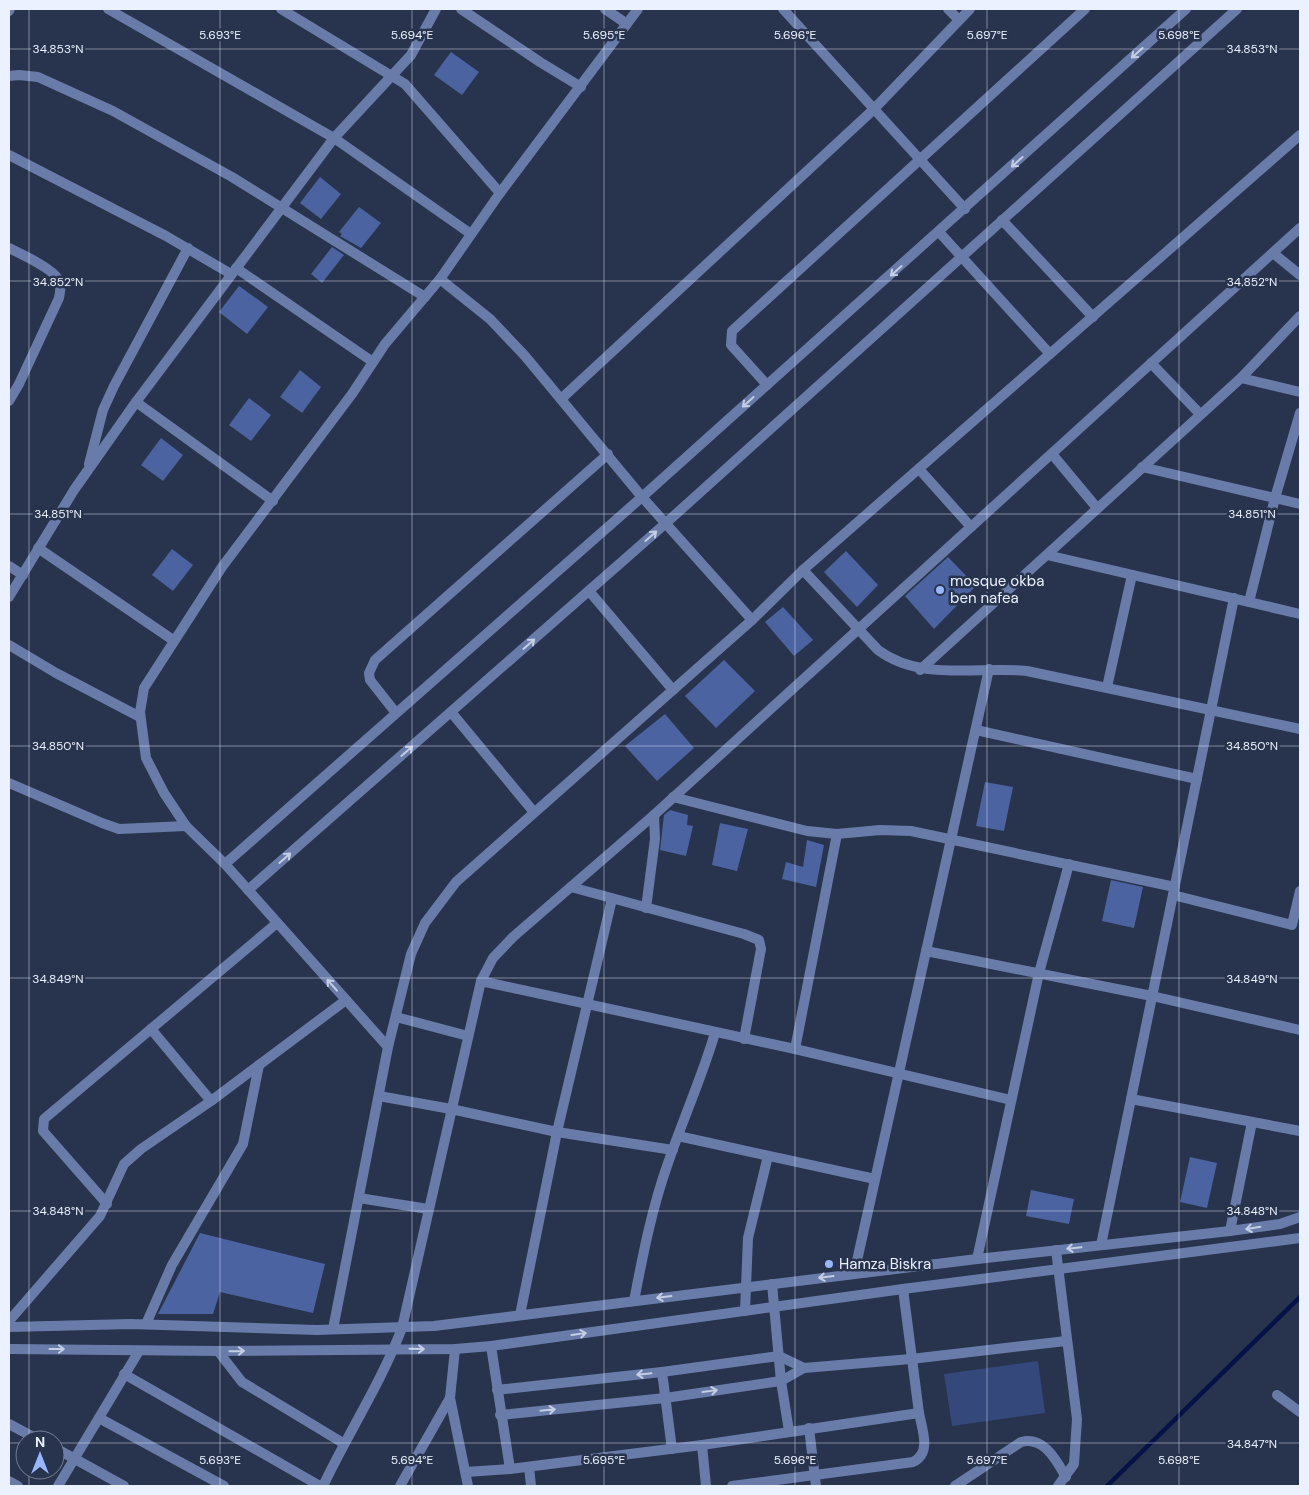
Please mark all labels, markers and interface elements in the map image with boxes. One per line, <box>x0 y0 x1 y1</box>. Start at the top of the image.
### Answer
text: 5.693°E <box>199 27 241 43</box>
text: 5.694°E <box>391 27 433 43</box>
text: 5.695°E <box>583 27 625 43</box>
text: 5.696°E <box>774 27 817 43</box>
text: 5.697°E <box>966 27 1008 43</box>
text: 5.698°E <box>1158 27 1200 43</box>
text: 34.853°N <box>33 41 83 57</box>
text: 34.853°N <box>1227 41 1277 57</box>
one-way arrow <box>1131 47 1144 59</box>
one-way arrow <box>1010 156 1023 168</box>
one-way arrow <box>889 265 902 276</box>
text: 34.852°N <box>33 274 83 290</box>
text: 34.852°N <box>1227 274 1277 290</box>
one-way arrow <box>742 396 755 408</box>
text: 34.851°N <box>34 506 82 522</box>
text: 34.851°N <box>1228 506 1276 522</box>
one-way arrow <box>645 531 658 542</box>
place label: mosque okba ben nafea <box>950 571 1044 608</box>
marker: mosque okba ben nafea <box>934 584 946 596</box>
one-way arrow <box>522 638 535 649</box>
text: 34.850°N <box>32 738 84 754</box>
text: 34.850°N <box>1226 738 1278 754</box>
one-way arrow <box>400 746 413 757</box>
one-way arrow <box>278 852 291 864</box>
text: 34.849°N <box>32 971 84 987</box>
text: 34.849°N <box>1226 971 1278 987</box>
one-way arrow <box>327 978 338 991</box>
text: 34.848°N <box>32 1203 84 1219</box>
text: 34.848°N <box>1226 1203 1278 1219</box>
one-way arrow <box>1245 1224 1261 1234</box>
one-way arrow <box>1066 1243 1082 1253</box>
place label: Hamza Biskra <box>839 1254 931 1274</box>
marker: Hamza Biskra <box>823 1258 835 1270</box>
one-way arrow <box>818 1272 834 1282</box>
one-way arrow <box>657 1292 673 1302</box>
one-way arrow <box>571 1328 587 1338</box>
one-way arrow <box>49 1344 65 1354</box>
one-way arrow <box>409 1344 425 1354</box>
one-way arrow <box>229 1346 245 1356</box>
one-way arrow <box>636 1369 652 1379</box>
one-way arrow <box>701 1386 717 1396</box>
one-way arrow <box>540 1405 556 1415</box>
north arrow <box>15 1430 65 1480</box>
text: N <box>35 1433 45 1451</box>
text: 34.847°N <box>1227 1436 1277 1452</box>
text: 5.693°E <box>199 1452 241 1468</box>
text: 5.694°E <box>391 1452 433 1468</box>
text: 5.695°E <box>583 1452 625 1468</box>
text: 5.696°E <box>774 1452 817 1468</box>
text: 5.697°E <box>966 1452 1008 1468</box>
text: 5.698°E <box>1158 1452 1200 1468</box>

